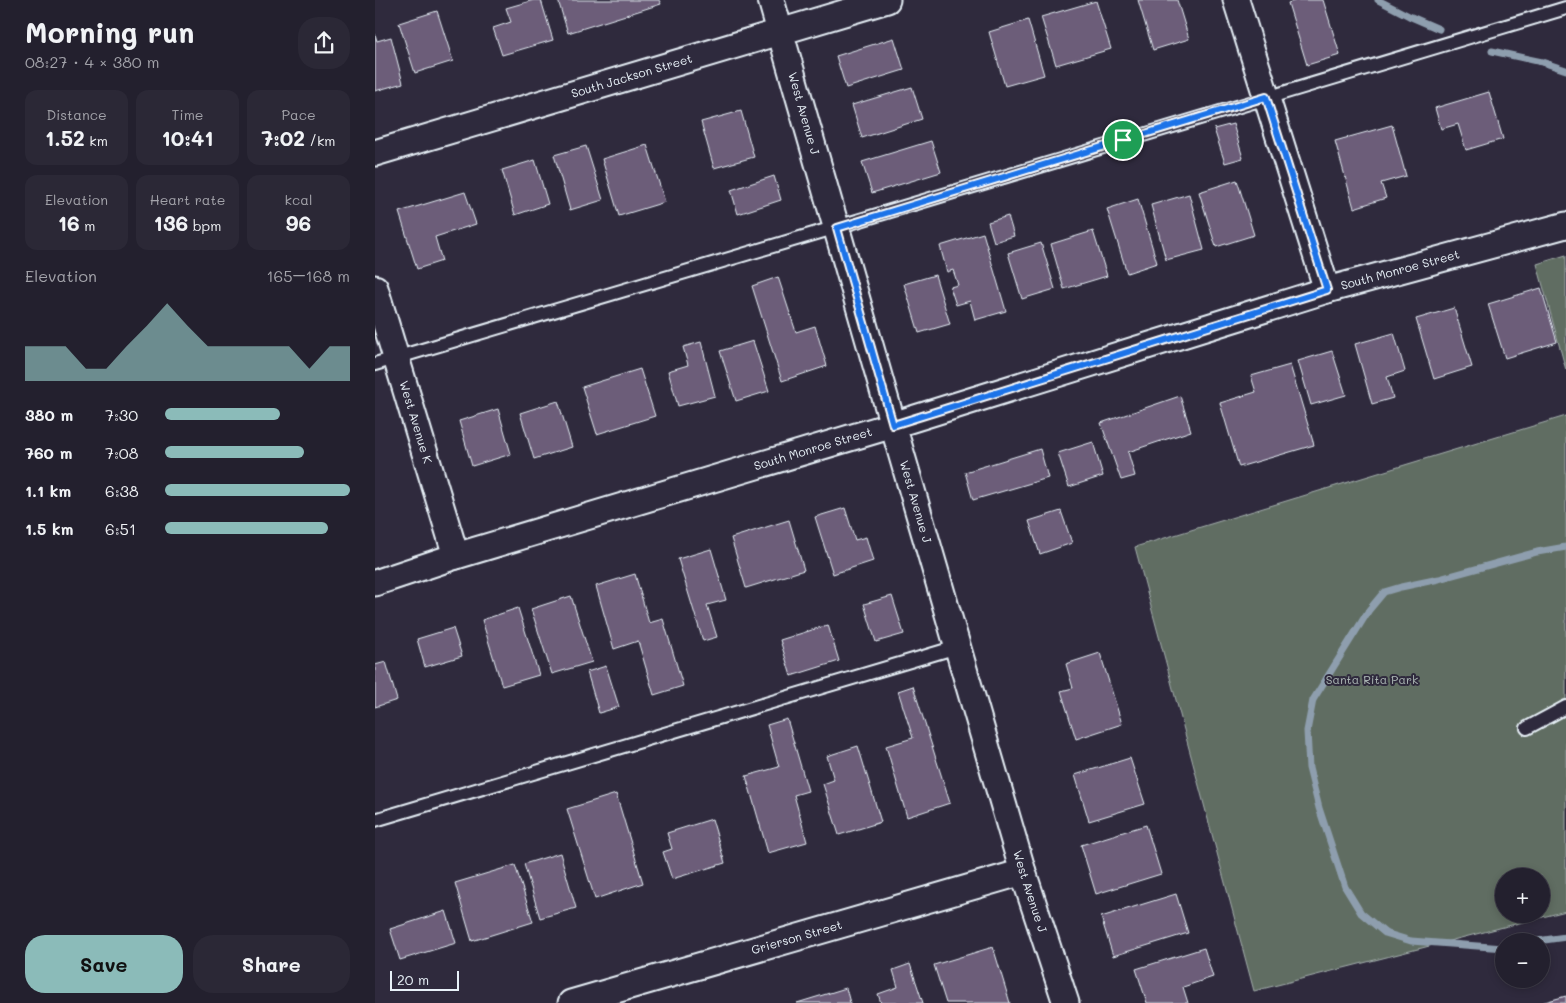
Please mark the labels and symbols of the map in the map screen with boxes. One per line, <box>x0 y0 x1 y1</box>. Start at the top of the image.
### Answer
street label: South Jackson Street <box>569 50 694 101</box>
street label: West Avenue J <box>785 70 824 157</box>
pin <box>1102 119 1144 161</box>
street label: South Monroe Street <box>1339 245 1461 293</box>
street label: West Avenue K <box>396 378 437 466</box>
street label: South Monroe Street <box>752 423 874 473</box>
street label: West Avenue J <box>897 458 936 545</box>
park label: Santa Rita Park <box>1326 671 1418 687</box>
street label: West Avenue J <box>1010 848 1051 934</box>
street label: Grierson Street <box>749 916 844 957</box>
scale bar <box>390 968 459 991</box>

